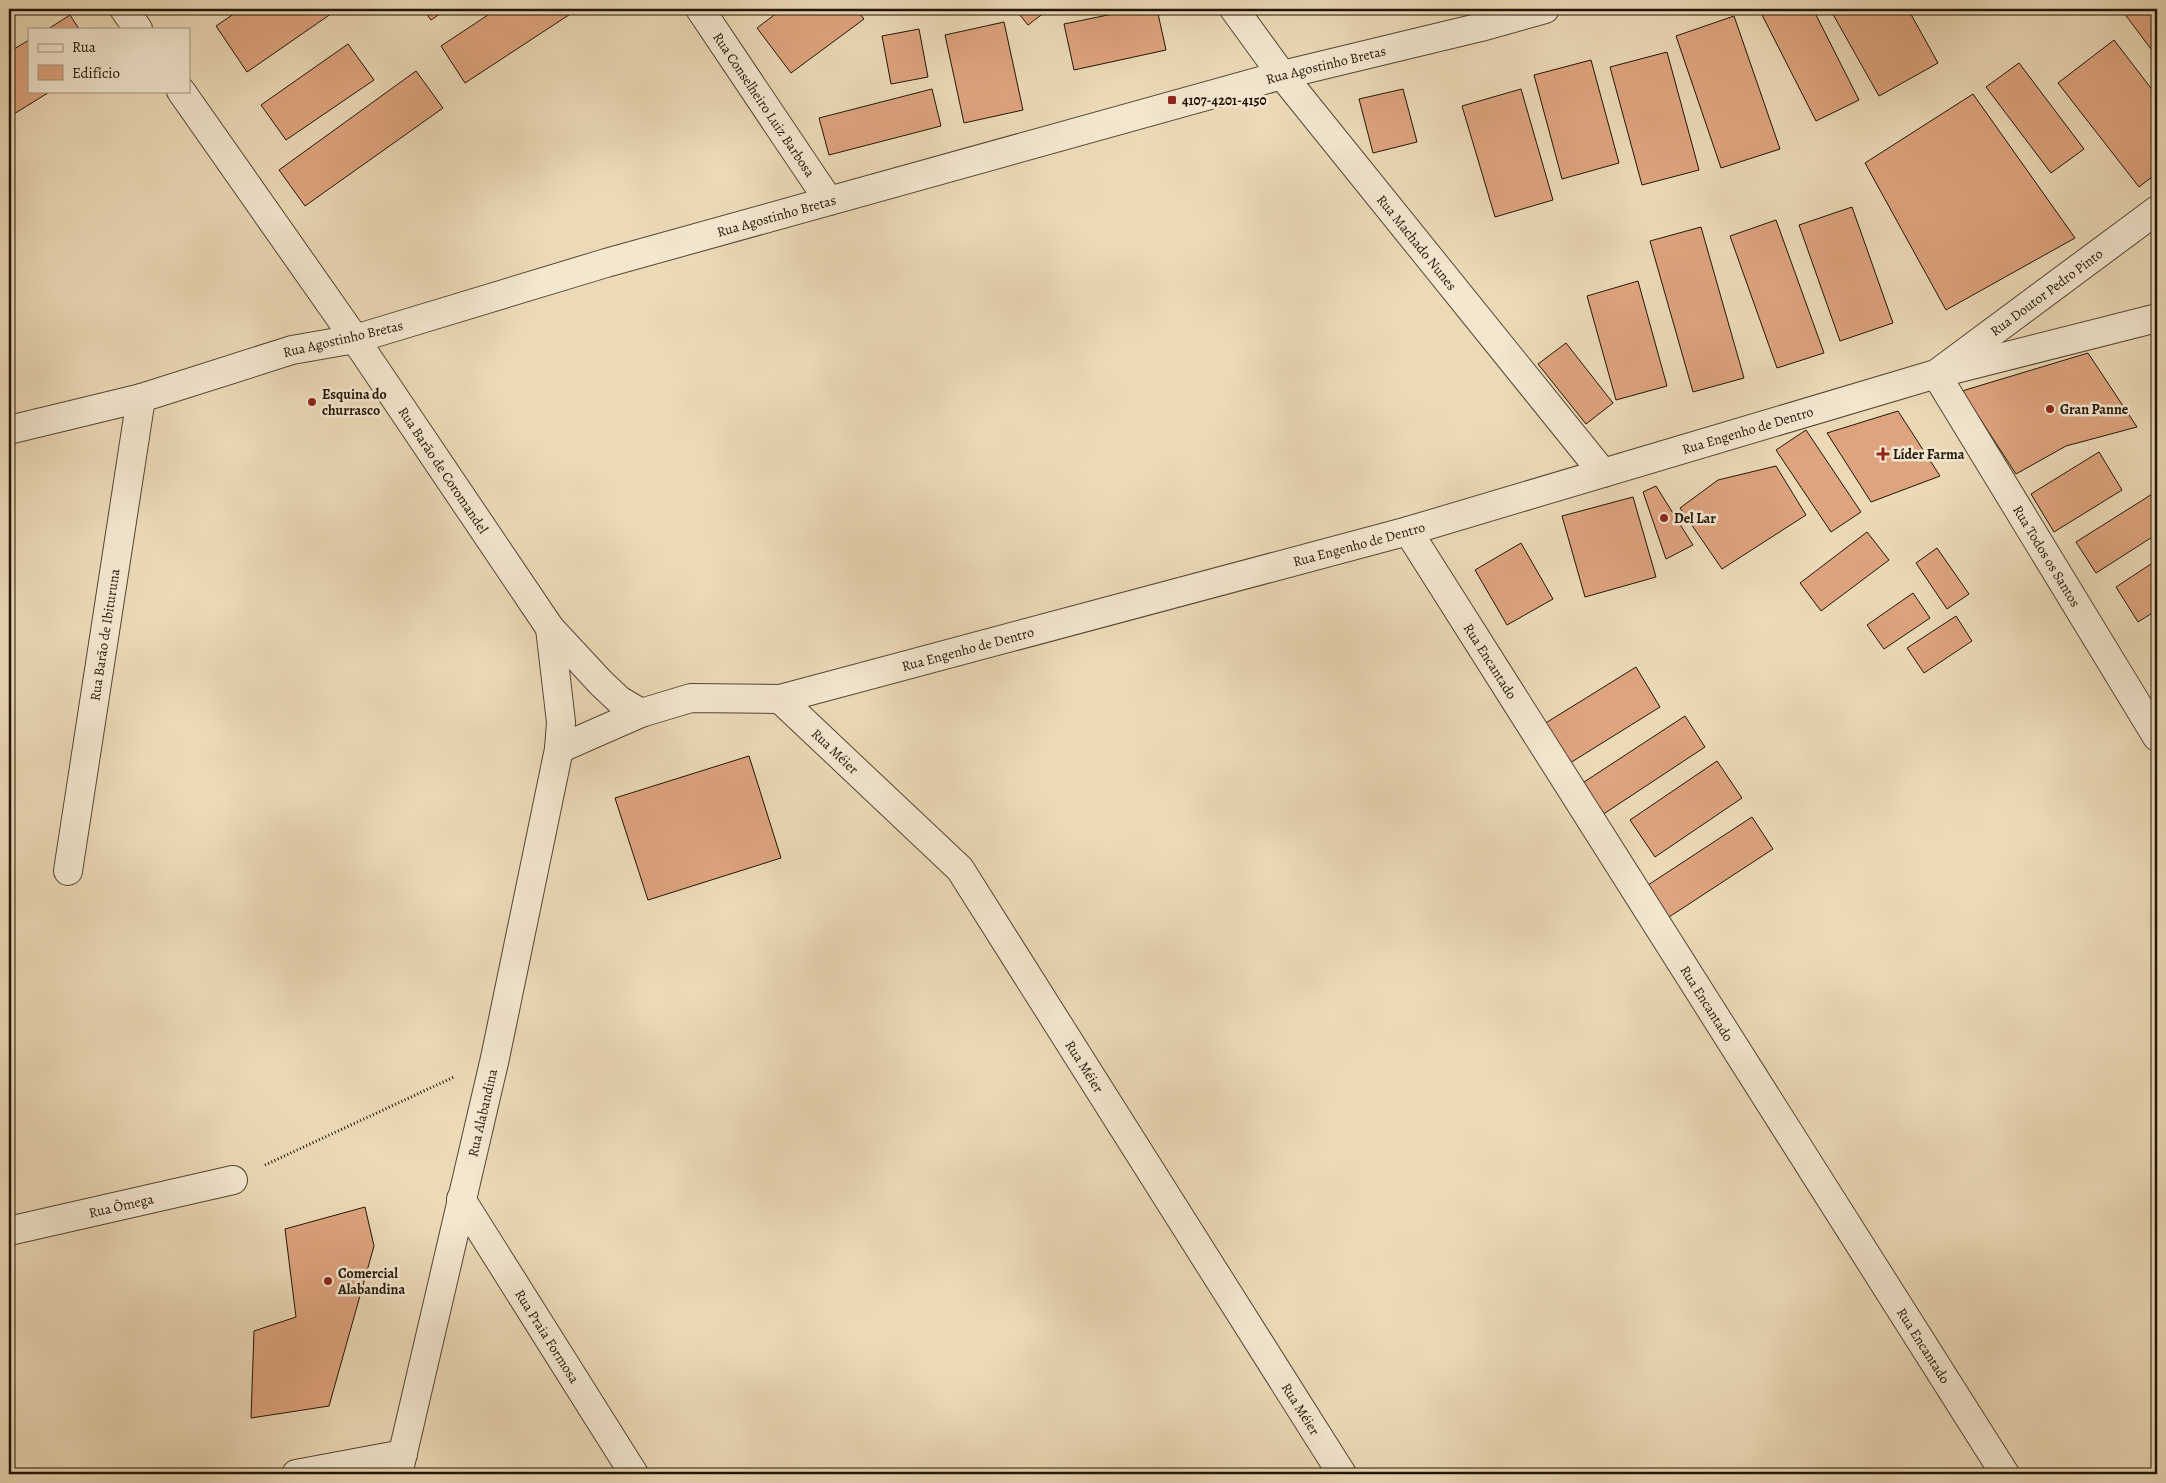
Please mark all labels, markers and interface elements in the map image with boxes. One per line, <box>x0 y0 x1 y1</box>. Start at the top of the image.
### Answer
legend <box>28 28 190 92</box>
street label: Rua Conselheiro Luiz Barbosa <box>709 28 820 181</box>
text: Rua <box>72 37 96 57</box>
street label: Rua Agostinho Bretas <box>1264 41 1388 89</box>
text: Edifício <box>72 63 120 83</box>
place label: 4107-4201-4150 <box>1182 91 1267 110</box>
marker: 4107-4201-4150 <box>1166 94 1178 106</box>
street label: Rua Agostinho Bretas <box>715 190 838 241</box>
street label: Rua Machado Nunes <box>1373 191 1461 294</box>
street label: Rua Doutor Pedro Pinto <box>1986 244 2107 340</box>
street label: Rua Agostinho Bretas <box>281 316 405 362</box>
place label: Esquina do churrasco <box>322 385 387 420</box>
marker: Esquina do churrasco <box>306 396 318 408</box>
place label: Gran Panne <box>2060 400 2129 419</box>
street label: Rua Engenho de Dentro <box>1680 402 1815 459</box>
street label: Rua Barão de Coromandel <box>394 403 493 537</box>
marker: Gran Panne <box>2044 403 2056 415</box>
place label: Líder Farma <box>1893 445 1965 464</box>
marker: Líder Farma <box>1877 448 1889 460</box>
street label: Rua Todos os Santos <box>2009 502 2085 610</box>
place label: Del Lar <box>1674 509 1716 528</box>
marker: Del Lar <box>1658 512 1670 524</box>
street label: Rua Engenho de Dentro <box>1291 517 1427 571</box>
street label: Rua Barão de Ibituruna <box>85 567 124 702</box>
street label: Rua Encantado <box>1459 620 1521 703</box>
street label: Rua Engenho de Dentro <box>899 622 1036 676</box>
street label: Rua Méier <box>807 724 863 779</box>
street label: Rua Encantado <box>1676 962 1738 1045</box>
street label: Rua Méier <box>1061 1037 1109 1097</box>
street label: Rua Alabandina <box>463 1066 502 1159</box>
street label: Rua Ômega <box>87 1189 156 1222</box>
place label: Comercial Alabandina <box>337 1264 405 1299</box>
marker: Comercial Alabandina <box>322 1275 334 1287</box>
street label: Rua Praia Formosa <box>511 1286 584 1387</box>
street label: Rua Encantado <box>1893 1304 1955 1387</box>
street label: Rua Méier <box>1277 1379 1325 1439</box>

